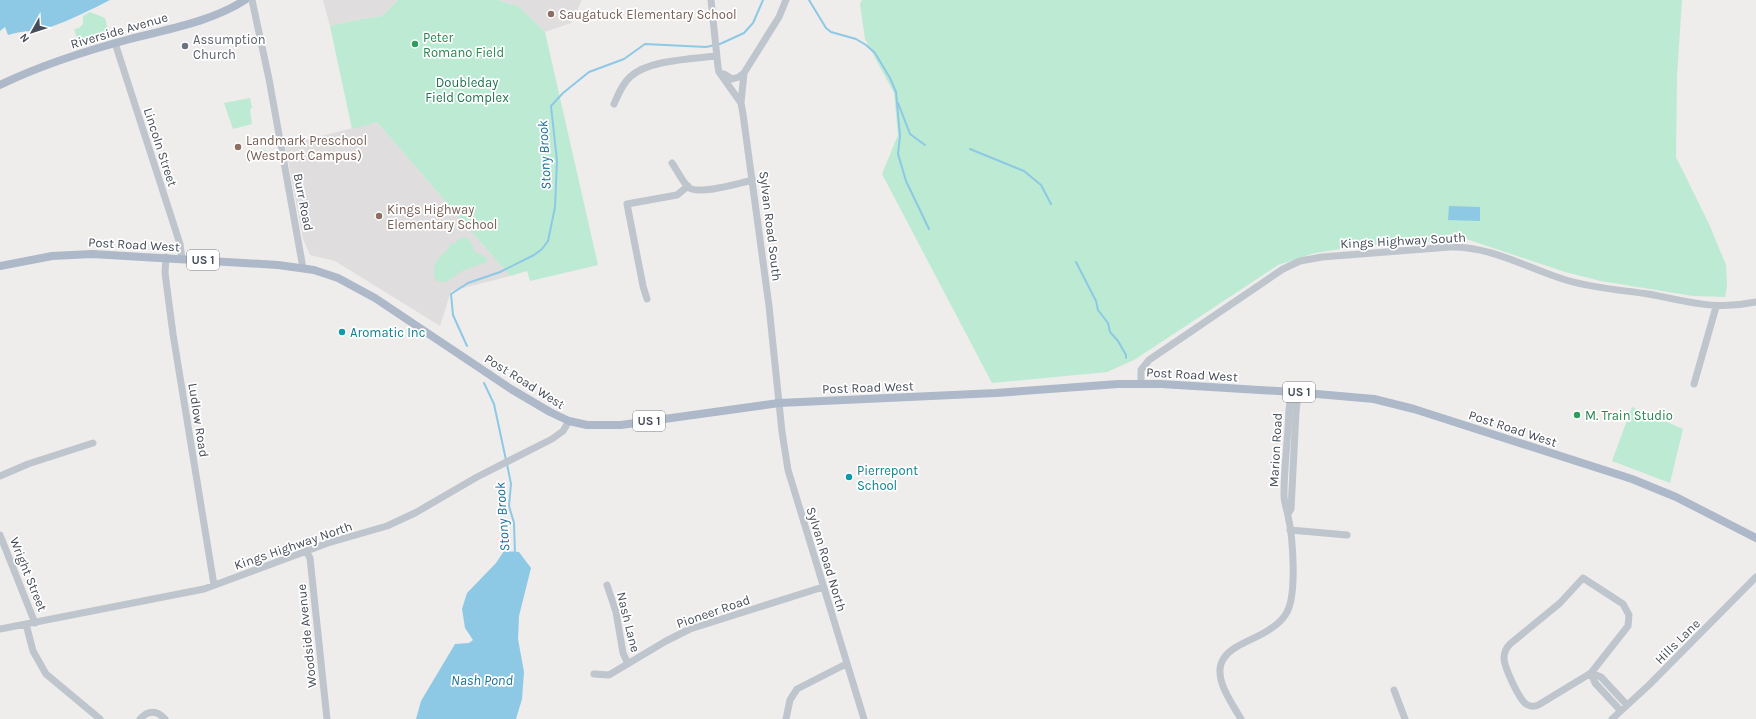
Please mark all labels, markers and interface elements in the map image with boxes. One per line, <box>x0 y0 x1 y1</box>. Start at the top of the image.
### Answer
place label: Saugatuck Elementary School <box>559 7 737 22</box>
street label: Riverside Avenue <box>69 9 170 52</box>
marker: Saugatuck Elementary School <box>546 9 556 19</box>
north arrow <box>12 12 52 52</box>
place label: Peter Romano Field <box>423 30 504 60</box>
text: N <box>17 31 32 45</box>
place label: Assumption Church <box>193 32 265 62</box>
marker: Peter Romano Field <box>410 39 420 49</box>
marker: Assumption Church <box>180 41 190 51</box>
park label: Doubleday Field Complex <box>425 75 509 105</box>
street label: Lincoln Street <box>141 106 180 189</box>
water label: Stony Brook <box>534 119 555 190</box>
place label: Landmark Preschool (Westport Campus) <box>246 133 367 163</box>
marker: Landmark Preschool (Westport Campus) <box>233 142 243 152</box>
street label: Sylvan Road South <box>756 170 785 282</box>
street label: Burr Road <box>291 172 316 232</box>
place label: Kings Highway Elementary School <box>387 202 497 232</box>
marker: Kings Highway Elementary School <box>374 211 384 221</box>
street label: Kings Highway South <box>1340 230 1466 251</box>
street label: Post Road West <box>88 235 180 254</box>
road number: US 1 <box>187 250 219 270</box>
place label: Aromatic Inc <box>350 325 425 340</box>
marker: Aromatic Inc <box>337 327 347 337</box>
street label: Post Road West <box>482 351 568 412</box>
street label: Post Road West <box>1146 365 1238 384</box>
street label: Post Road West <box>822 378 914 397</box>
street label: Ludlow Road <box>185 382 212 458</box>
road number: US 1 <box>1283 382 1315 402</box>
street label: Post Road West <box>1467 407 1559 450</box>
place label: M. Train Studio <box>1585 408 1673 423</box>
marker: M. Train Studio <box>1572 410 1582 420</box>
road number: US 1 <box>633 411 665 431</box>
street label: Marion Road <box>1266 412 1285 488</box>
place label: Pierrepont School <box>857 463 918 493</box>
marker: Pierrepont School <box>844 472 854 482</box>
water label: Stony Brook <box>492 481 513 552</box>
street label: Sylvan Road North <box>803 505 850 613</box>
street label: Kings Highway North <box>232 518 354 573</box>
street label: Wright Street <box>7 535 50 614</box>
street label: Woodside Avenue <box>294 583 319 688</box>
street label: Nash Lane <box>614 590 643 654</box>
street label: Pioneer Road <box>674 592 752 631</box>
street label: Hills Lane <box>1652 615 1703 667</box>
water label: Nash Pond <box>451 672 513 689</box>

